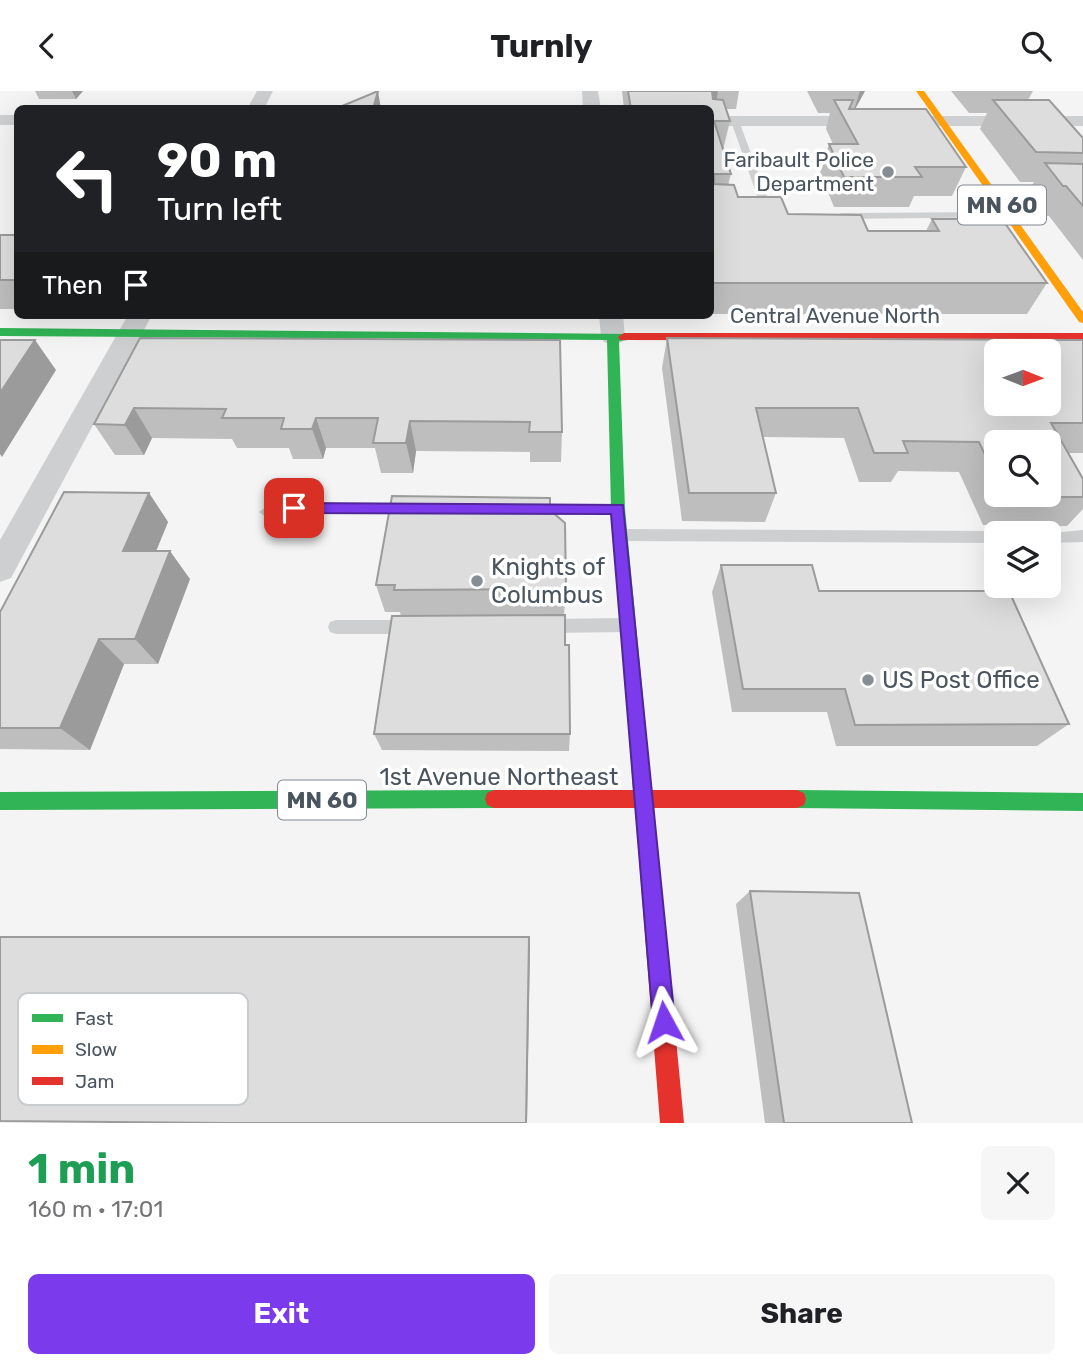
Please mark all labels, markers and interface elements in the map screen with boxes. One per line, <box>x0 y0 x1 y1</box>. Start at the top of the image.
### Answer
icon: back <box>28 27 66 65</box>
text: Turnly <box>490 27 593 65</box>
icon: search <box>1017 27 1055 65</box>
text: 90 m <box>157 131 277 189</box>
icon: left <box>42 133 133 224</box>
place label: Faribault Police Department <box>724 147 874 196</box>
marker: Faribault Police Department <box>880 164 896 180</box>
road number: MN 60 <box>958 185 1046 225</box>
text: Turn left <box>157 190 282 228</box>
icon: arrive <box>117 266 155 304</box>
text: Then <box>42 270 103 301</box>
street label: Central Avenue North <box>730 303 940 328</box>
north arrow <box>984 339 1060 417</box>
map controls <box>984 339 1061 598</box>
button: search <box>984 430 1061 507</box>
pin <box>264 478 324 538</box>
icon: arrive <box>275 489 313 527</box>
button: layers <box>984 521 1061 598</box>
place label: Knights of Columbus <box>491 553 606 609</box>
marker: Knights of Columbus <box>469 573 485 589</box>
place label: US Post Office <box>882 666 1040 694</box>
marker: US Post Office <box>860 672 876 688</box>
street label: 1st Avenue Northeast <box>380 763 618 791</box>
road number: MN 60 <box>278 781 366 820</box>
position arrow <box>627 985 701 1059</box>
legend <box>18 993 248 1105</box>
text: Fast <box>75 1007 114 1030</box>
text: Slow <box>75 1038 117 1061</box>
text: Jam <box>75 1070 114 1093</box>
text: 1 min <box>28 1144 135 1194</box>
button: close <box>981 1146 1055 1220</box>
text: 160 m · 17:01 <box>28 1195 163 1223</box>
button: Exit <box>28 1274 535 1354</box>
button: Share <box>549 1274 1055 1354</box>

